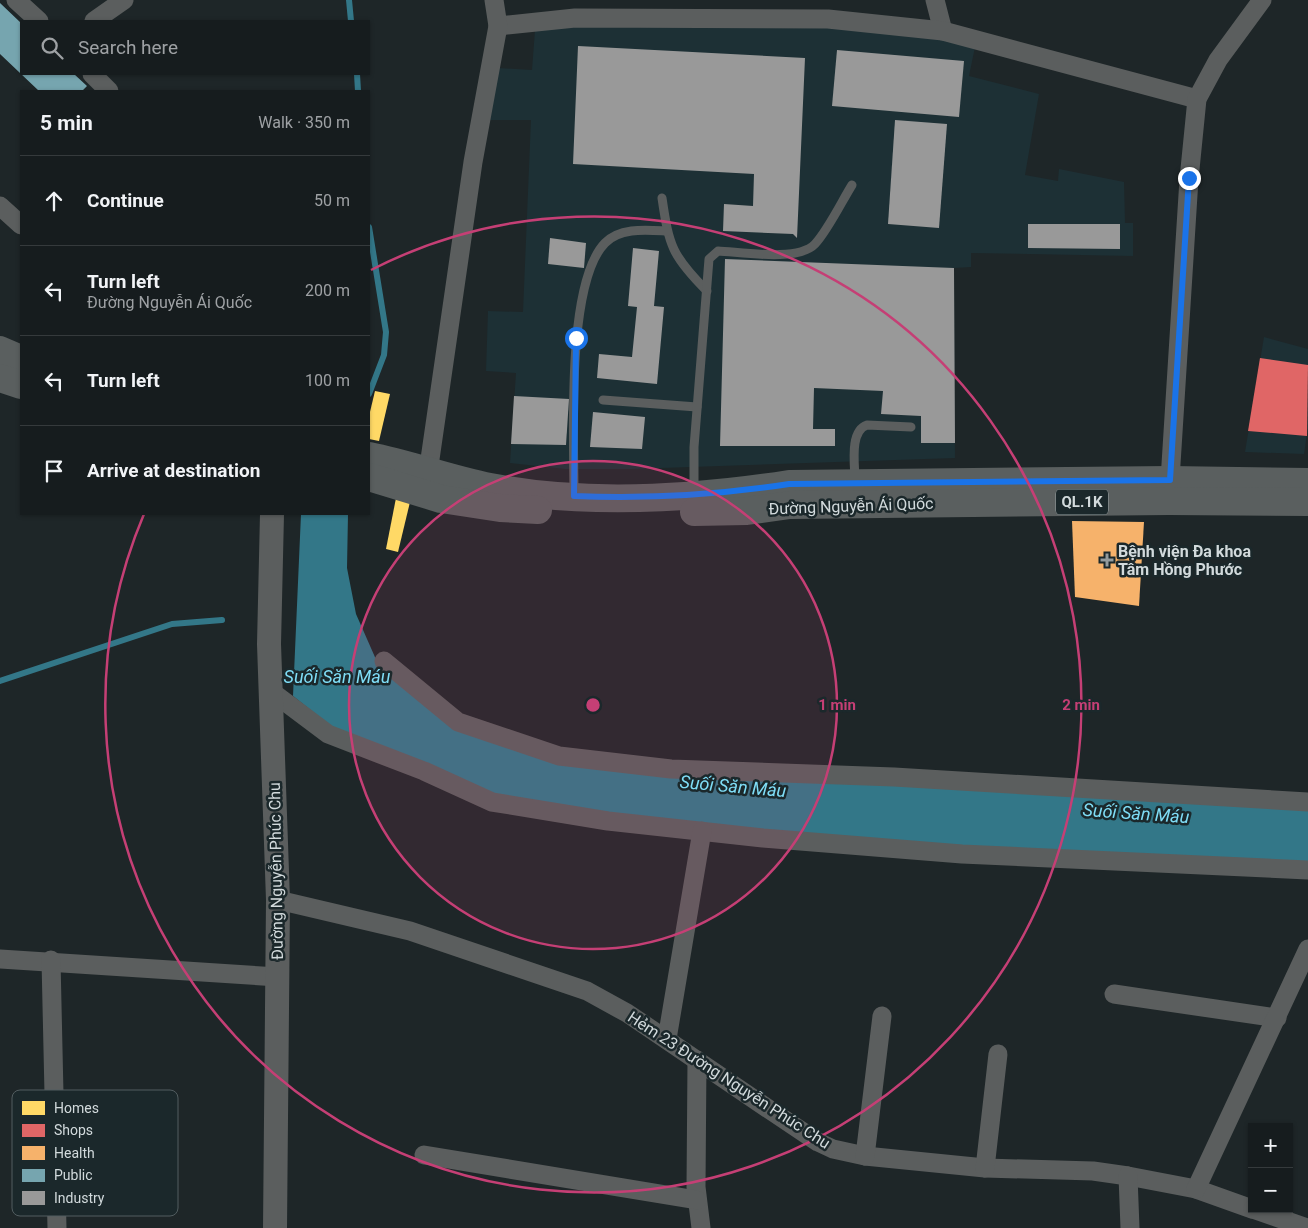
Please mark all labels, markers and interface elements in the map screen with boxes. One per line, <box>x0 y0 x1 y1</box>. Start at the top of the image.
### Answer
search box <box>20 20 370 75</box>
icon: search <box>38 34 66 62</box>
text: Search here <box>78 36 178 59</box>
text: 5 min <box>40 111 93 135</box>
text: Walk · 350 m <box>258 113 350 132</box>
route end <box>1178 167 1201 190</box>
icon: ahead <box>40 187 68 215</box>
text: Continue <box>87 189 164 212</box>
text: 50 m <box>314 191 350 210</box>
text: Turn left <box>87 270 160 293</box>
icon: left <box>40 277 68 305</box>
text: 200 m <box>305 281 350 300</box>
text: Đường Nguyễn Ái Quốc <box>87 293 252 312</box>
route start <box>565 327 588 350</box>
icon: left <box>40 367 68 395</box>
text: Turn left <box>87 369 160 392</box>
text: 100 m <box>305 371 350 390</box>
icon: arrive <box>40 457 68 485</box>
text: Arrive at destination <box>87 459 260 482</box>
road number: QL.1K <box>1056 490 1108 514</box>
street label: Đường Nguyễn Ái Quốc <box>768 494 934 518</box>
place label: Bệnh viện Đa khoa Tâm Hồng Phước <box>1118 542 1251 579</box>
marker: Bệnh viện Đa khoa Tâm Hồng Phước <box>1100 553 1114 567</box>
water label: Suối Săn Máu <box>284 666 391 687</box>
centre of rings <box>584 696 602 714</box>
text: 1 min <box>818 696 856 714</box>
text: 2 min <box>1062 696 1100 714</box>
water label: Suối Săn Máu <box>679 771 788 801</box>
street label: Đường Nguyễn Phúc Chu <box>265 782 287 960</box>
water label: Suối Săn Máu <box>1082 799 1190 827</box>
street label: Hẻm 23 Đường Nguyễn Phúc Chu <box>624 1007 834 1153</box>
legend <box>12 1090 178 1216</box>
text: Homes <box>54 1100 99 1116</box>
text: Shops <box>54 1122 93 1138</box>
map controls <box>1248 1123 1293 1213</box>
button: + <box>1248 1123 1293 1168</box>
text: Health <box>54 1145 95 1161</box>
text: Public <box>54 1167 93 1183</box>
button: − <box>1248 1168 1293 1213</box>
text: Industry <box>54 1190 105 1206</box>

